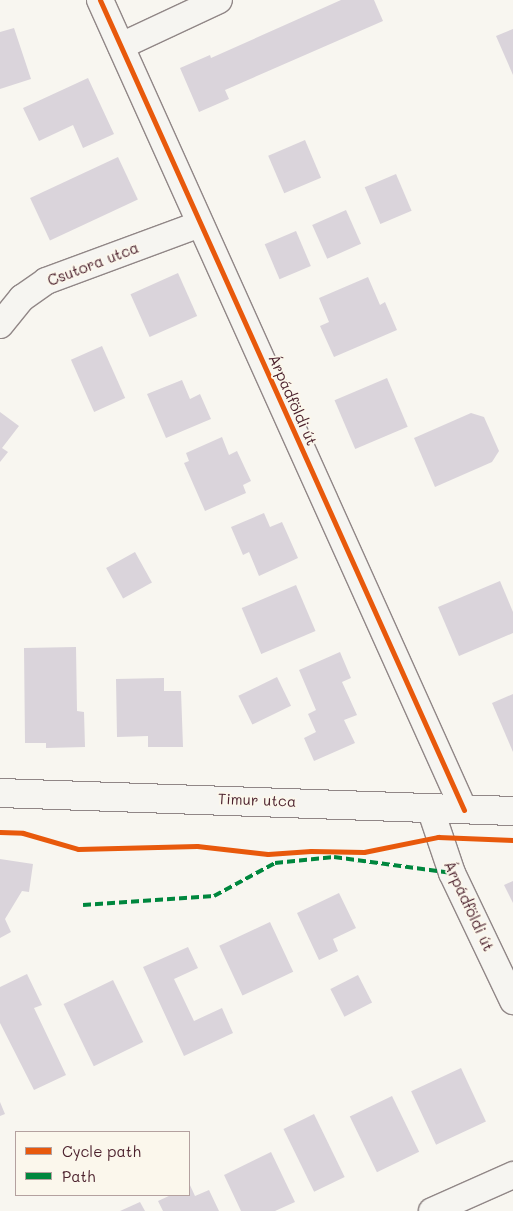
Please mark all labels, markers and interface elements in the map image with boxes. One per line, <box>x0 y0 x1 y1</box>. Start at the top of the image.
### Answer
street label: Csutora utca <box>45 238 141 290</box>
street label: Árpádföldi út <box>265 352 321 448</box>
street label: Timur utca <box>218 790 296 810</box>
street label: Árpádföldi út <box>440 858 498 954</box>
legend <box>15 1131 190 1196</box>
text: Cycle path <box>62 1141 141 1161</box>
text: Path <box>62 1166 96 1186</box>

